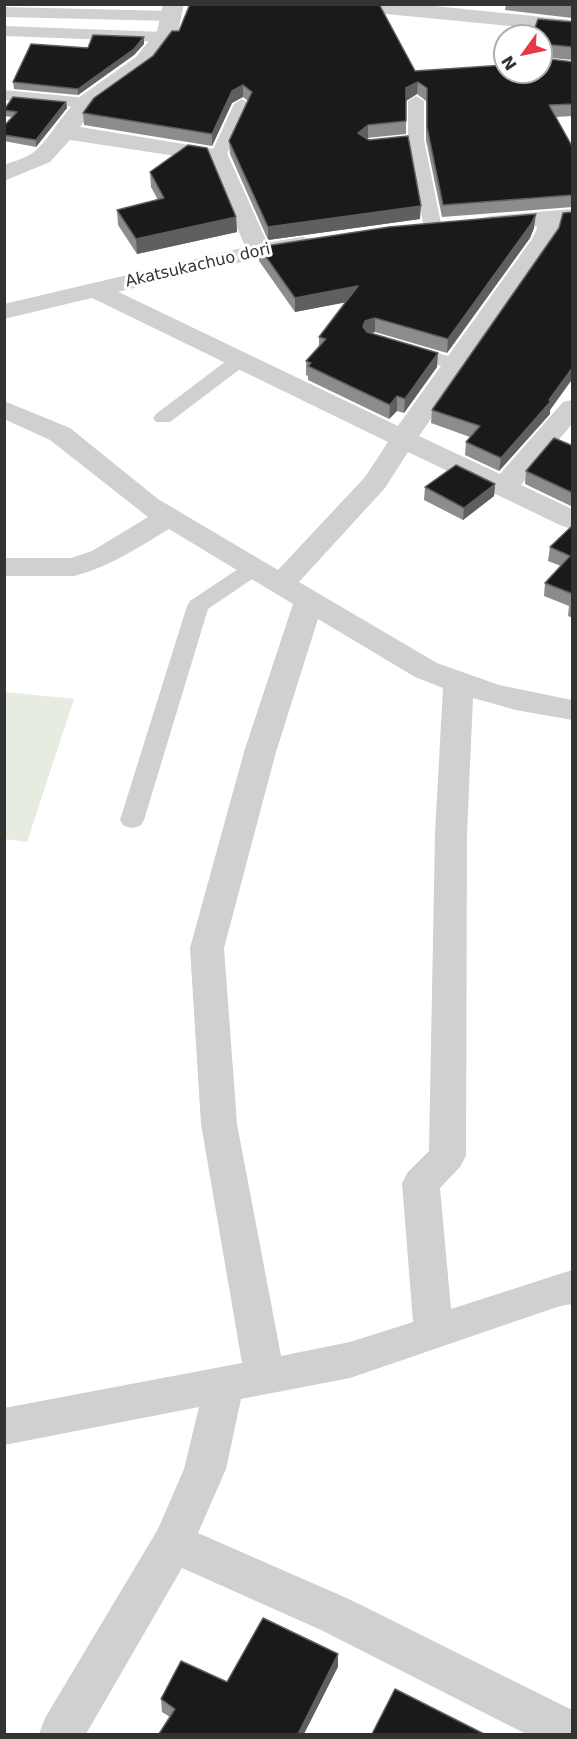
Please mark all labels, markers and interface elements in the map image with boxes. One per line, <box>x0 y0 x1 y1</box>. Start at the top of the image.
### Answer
north arrow <box>493 24 553 84</box>
text: N <box>498 52 521 74</box>
street label: Akatsukachuo dori <box>124 240 272 292</box>

